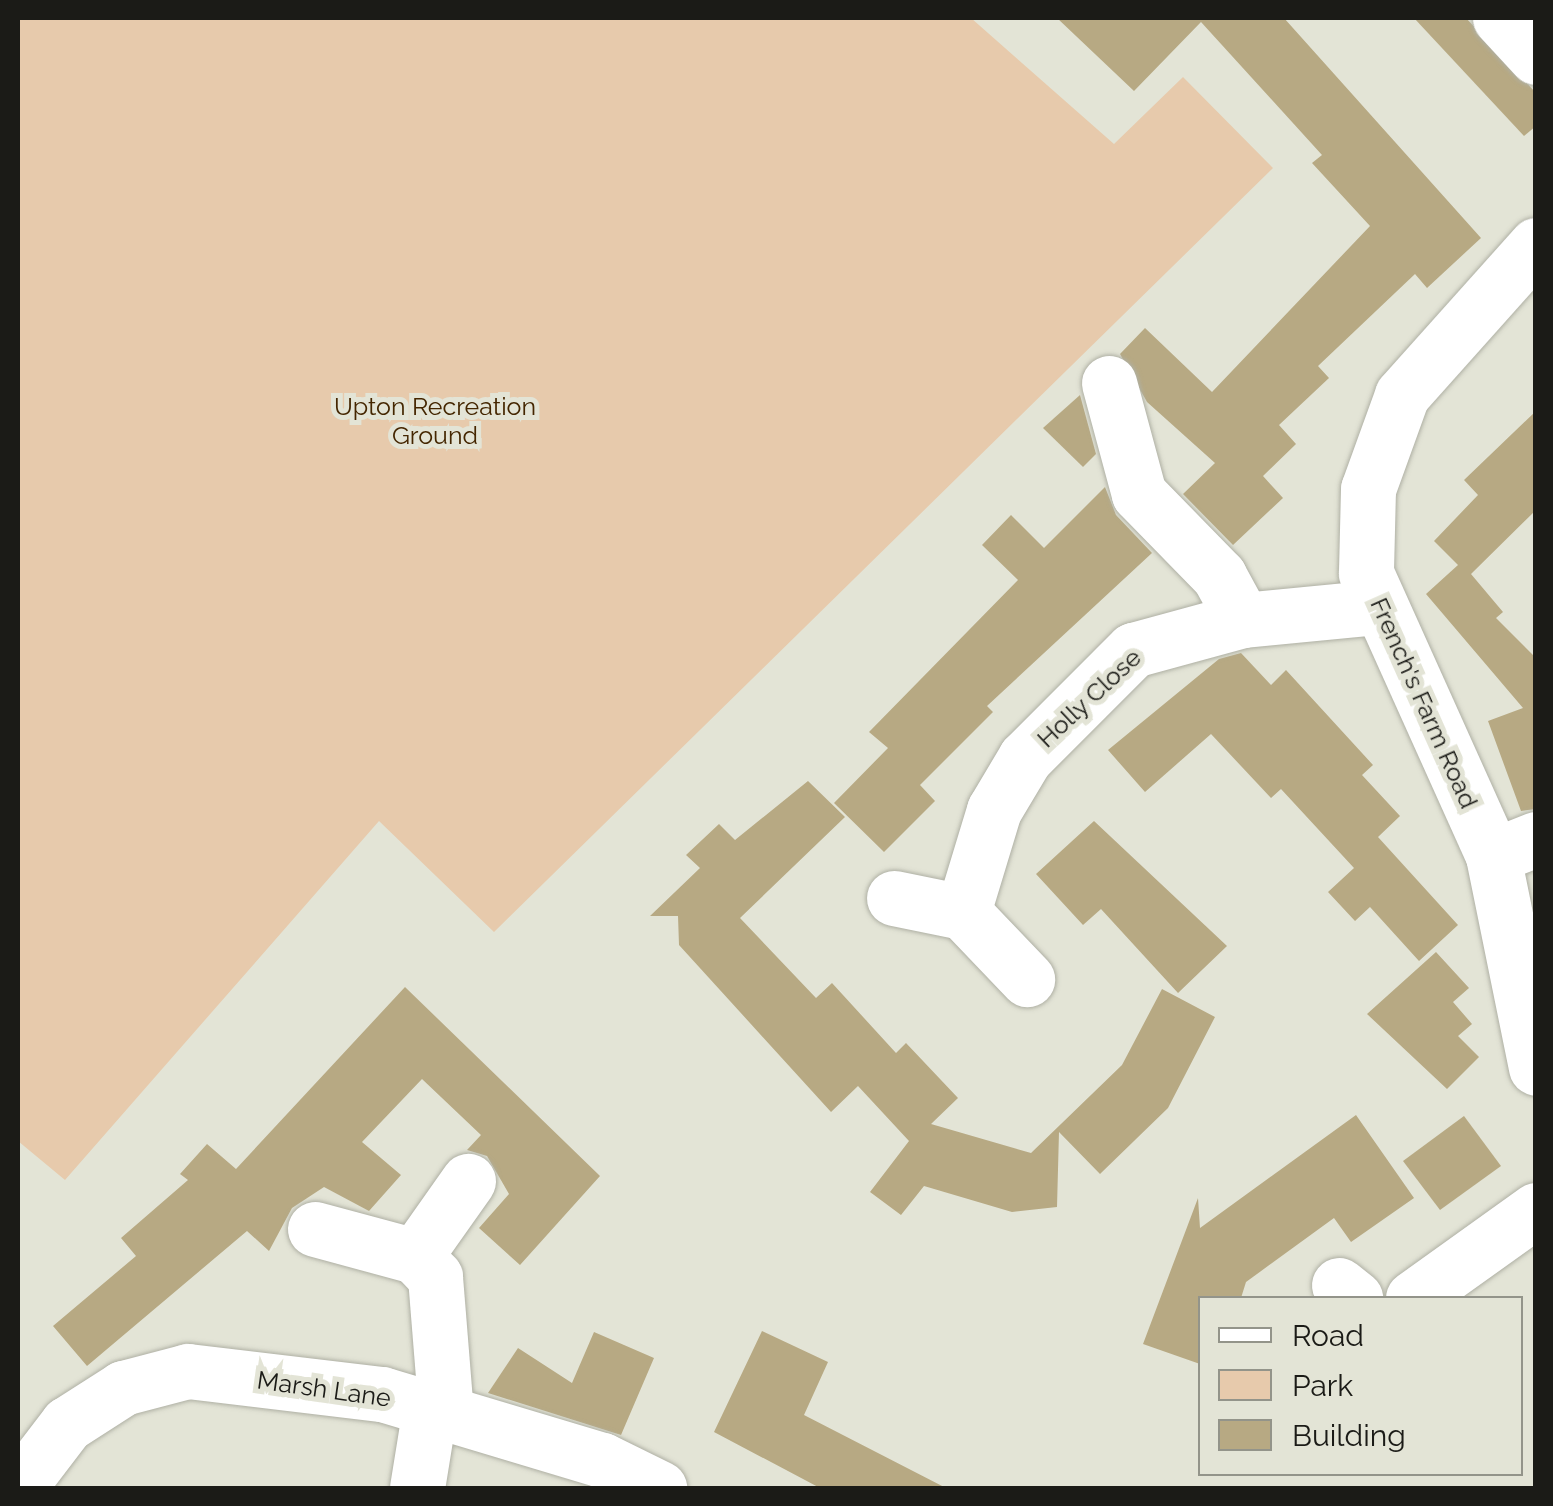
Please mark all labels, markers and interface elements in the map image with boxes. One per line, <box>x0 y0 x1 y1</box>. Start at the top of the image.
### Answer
park label: Upton Recreation Ground <box>334 392 536 451</box>
street label: French's Farm Road <box>1364 593 1484 813</box>
street label: Holly Close <box>1031 642 1147 754</box>
legend <box>1198 1296 1523 1476</box>
text: Road <box>1292 1318 1364 1353</box>
street label: Marsh Lane <box>255 1365 393 1413</box>
text: Park <box>1292 1368 1353 1403</box>
text: Building <box>1292 1418 1406 1453</box>

